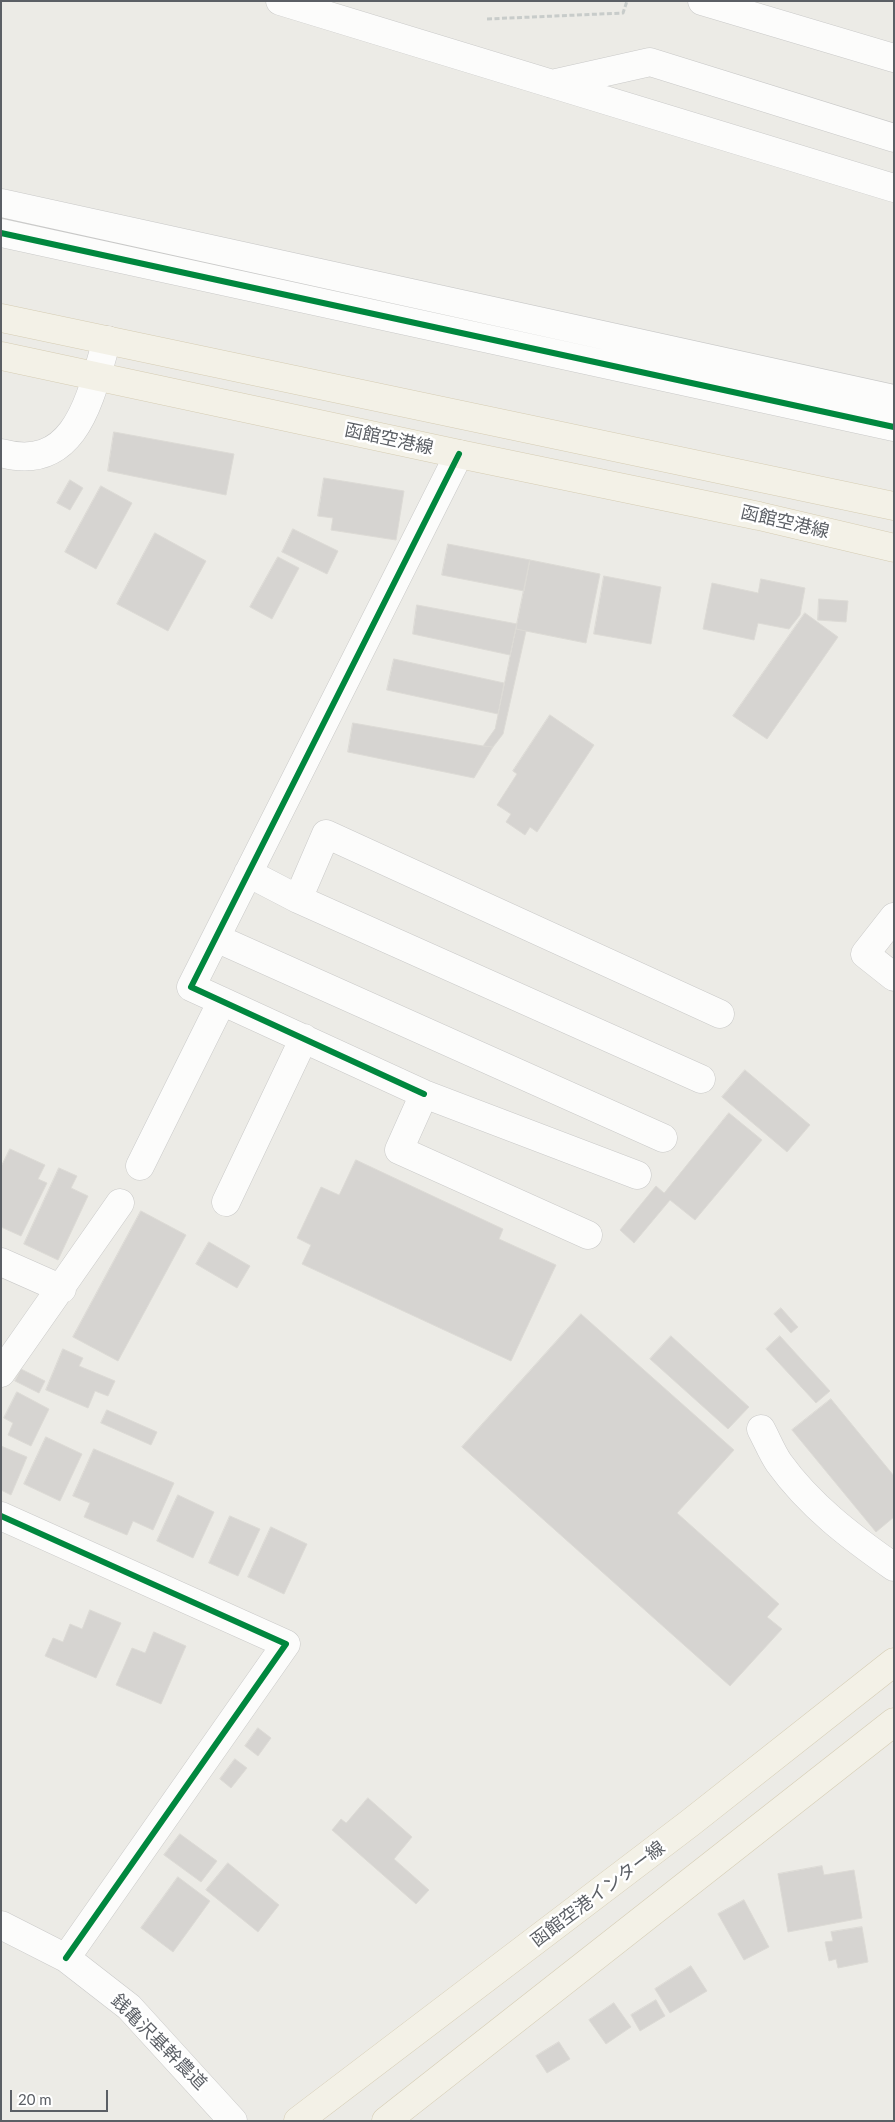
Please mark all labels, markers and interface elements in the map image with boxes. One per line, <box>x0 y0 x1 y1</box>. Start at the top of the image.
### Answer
street label: 函館空港線 <box>343 419 435 459</box>
street label: 函館空港線 <box>739 501 831 543</box>
street label: 函館空港インター線 <box>527 1837 669 1951</box>
street label: 銭亀沢基幹農道 <box>107 1990 211 2094</box>
scale bar <box>12 2080 110 2112</box>
text: 20 m <box>18 2090 52 2108</box>

